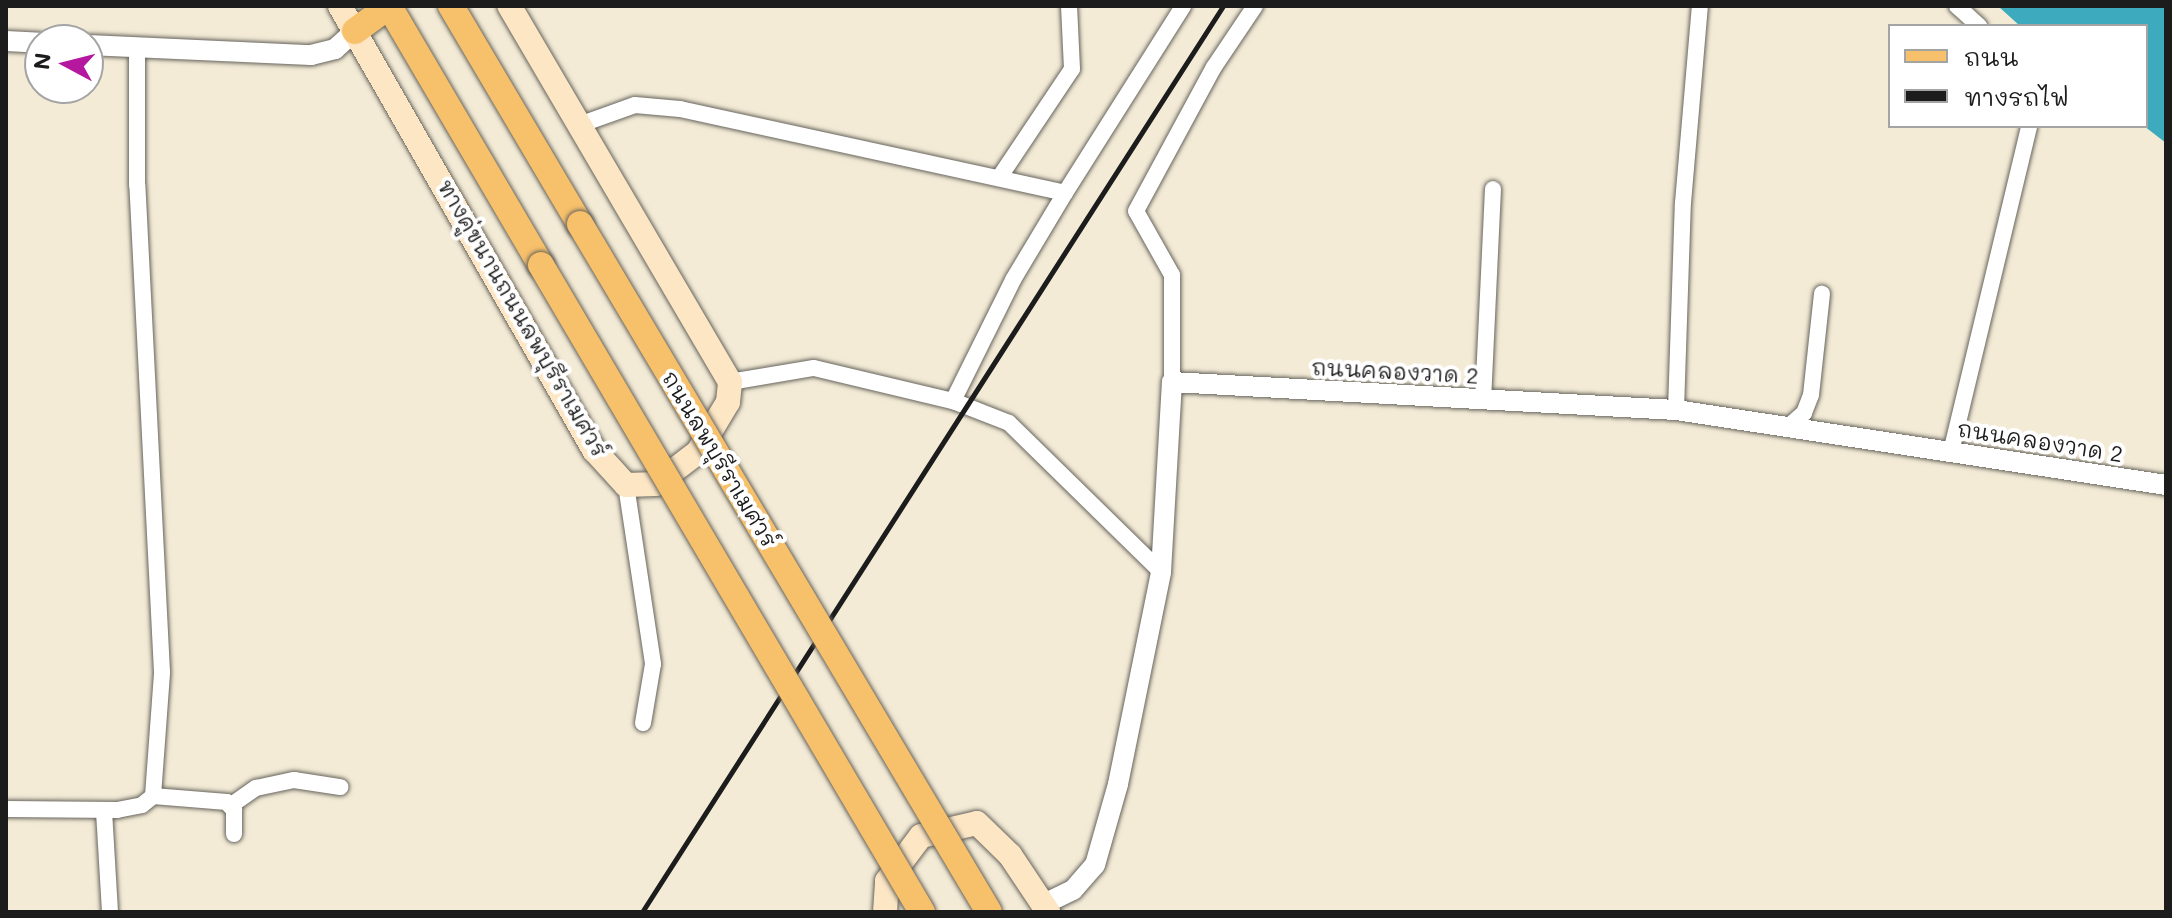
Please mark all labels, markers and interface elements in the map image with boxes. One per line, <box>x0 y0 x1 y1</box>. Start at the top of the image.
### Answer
north arrow <box>24 24 104 104</box>
legend <box>1888 24 2148 128</box>
text: ถนน <box>1964 41 2018 72</box>
text: N <box>26 51 57 71</box>
text: ทางรถไฟ <box>1964 81 2069 112</box>
street label: ทางคู่ขนานถนนลพบุรีราเมศวร์ <box>432 174 614 462</box>
street label: ถนนคลองวาด 2 <box>1311 353 1479 389</box>
street label: ถนนลพบุรีราเมศวร์ <box>657 366 783 552</box>
street label: ถนนคลองวาด 2 <box>1955 415 2125 467</box>

